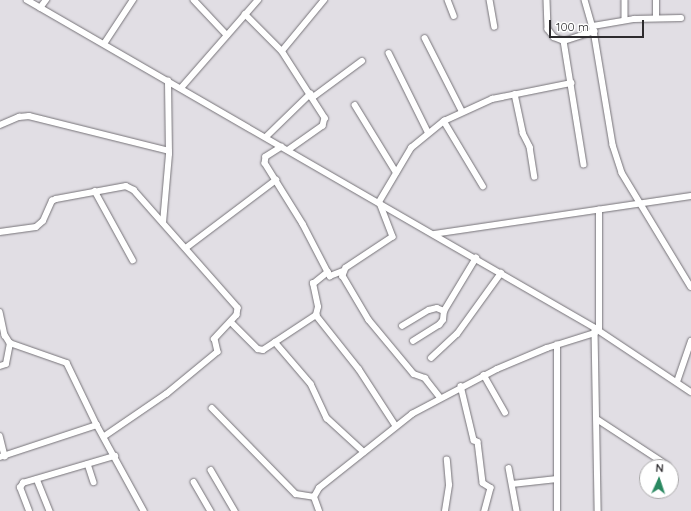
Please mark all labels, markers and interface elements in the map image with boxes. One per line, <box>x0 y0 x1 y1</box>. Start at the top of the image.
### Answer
scale bar <box>551 12 646 38</box>
text: 100 m <box>556 19 589 34</box>
north arrow <box>639 459 679 499</box>
text: N <box>655 461 664 475</box>

